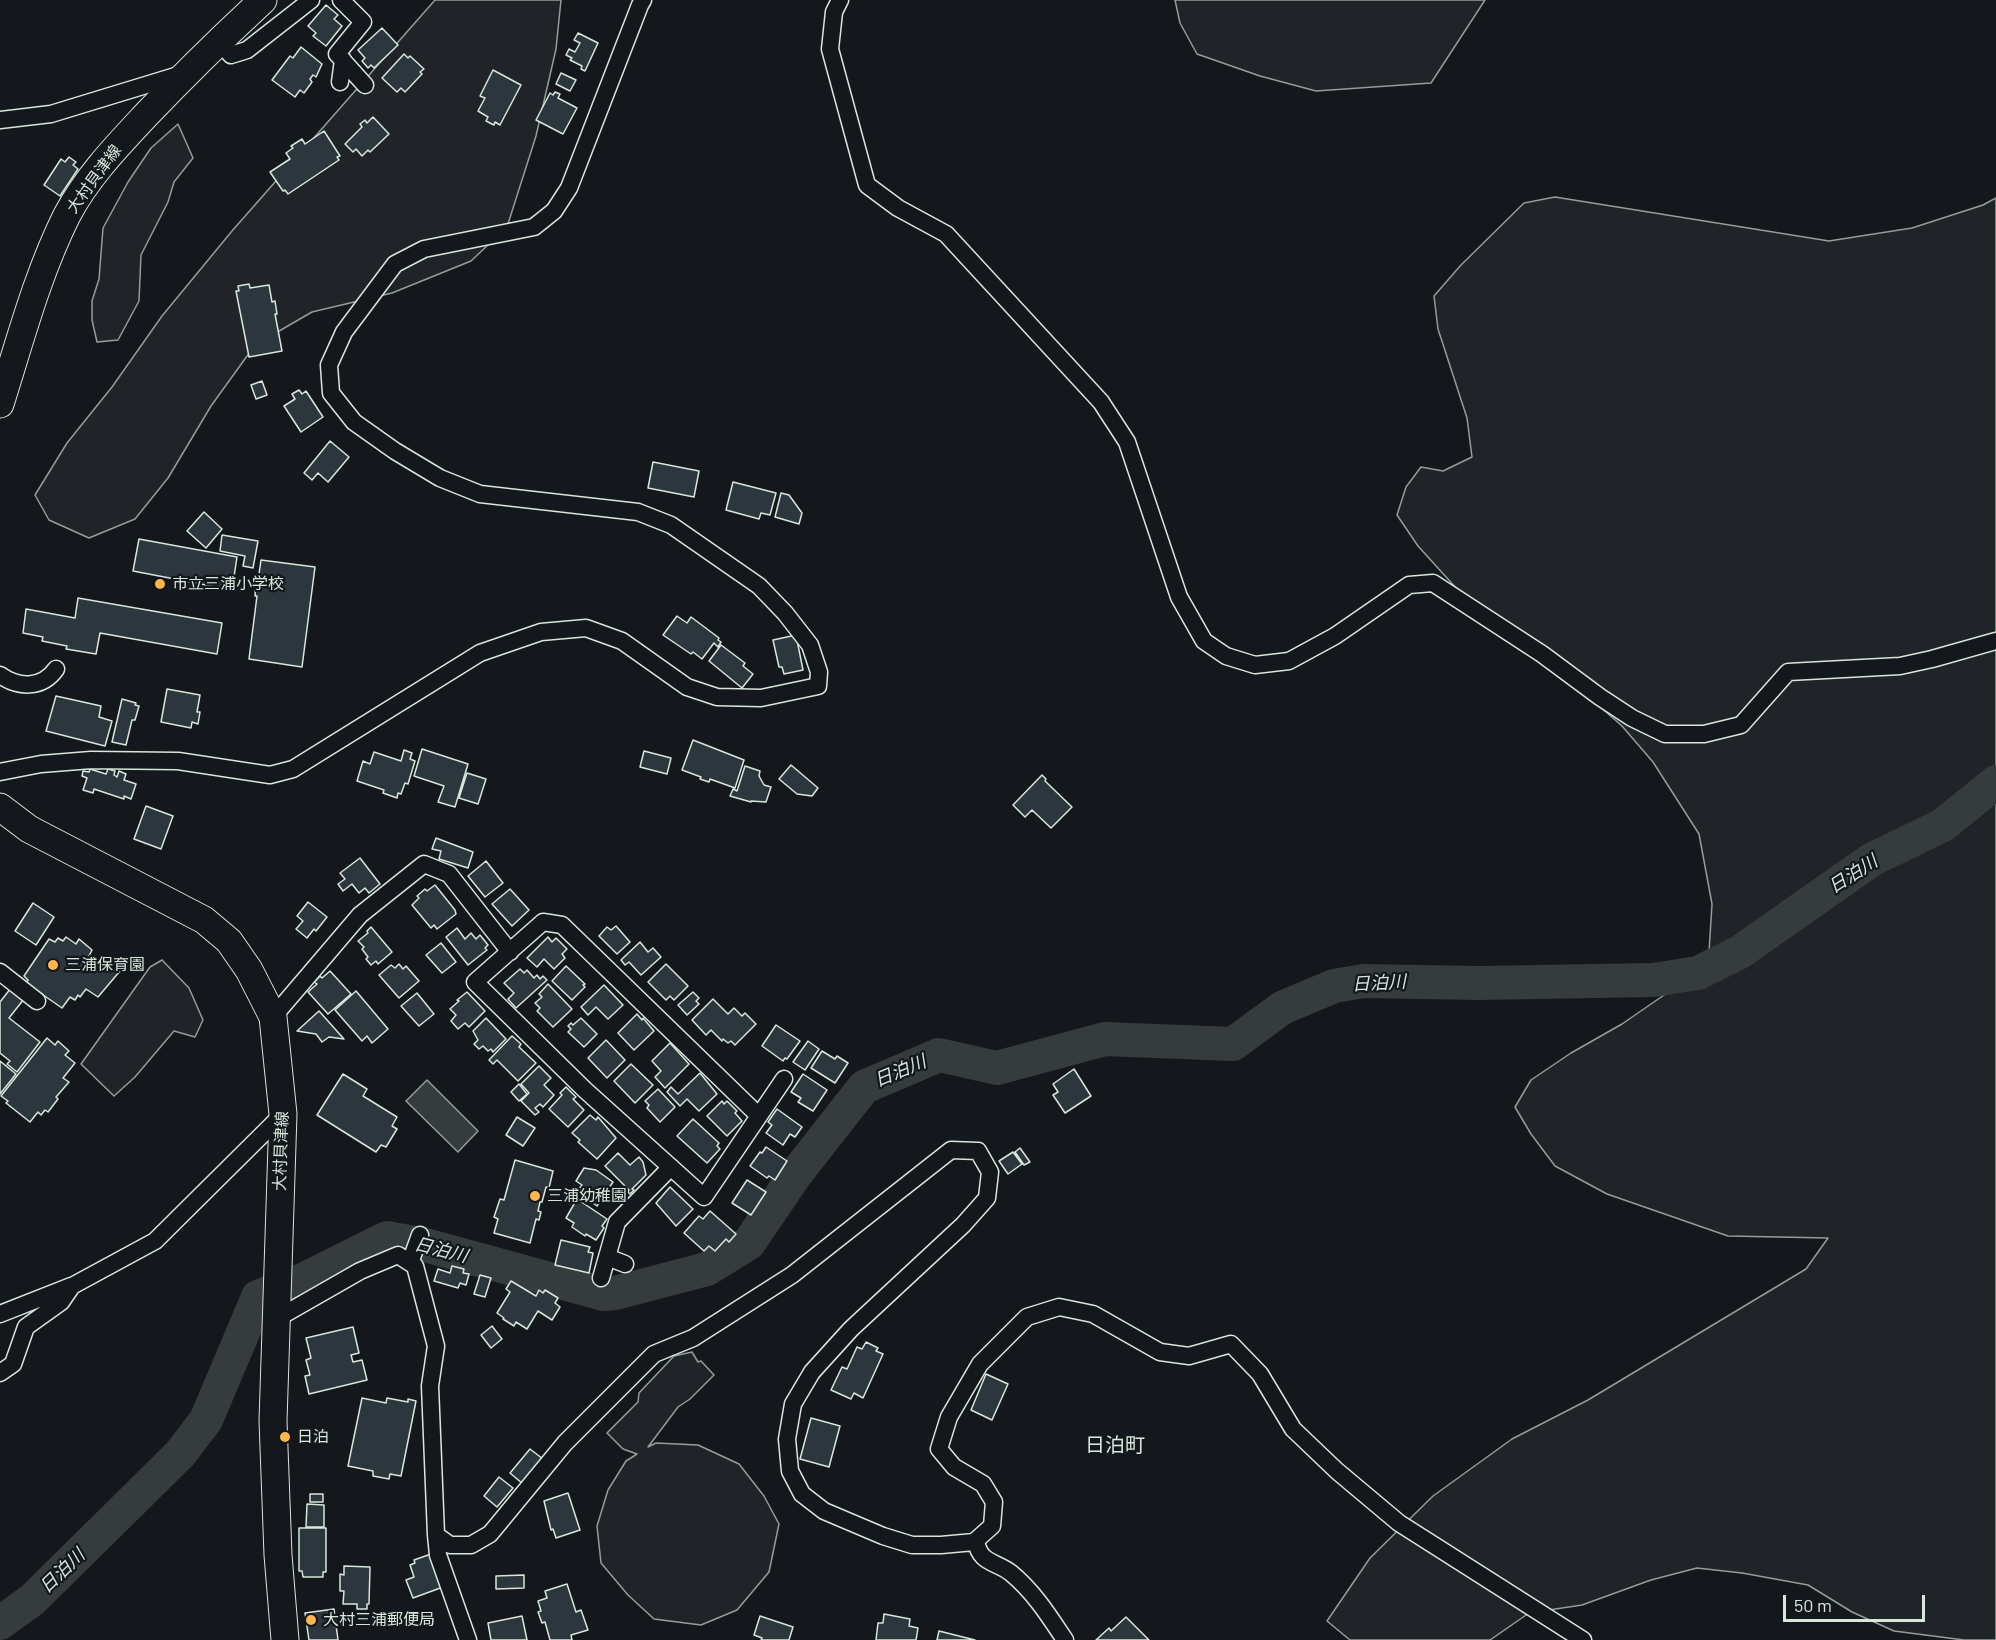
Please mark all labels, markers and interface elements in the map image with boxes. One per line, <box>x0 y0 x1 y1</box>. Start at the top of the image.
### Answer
street label: 大村貝津線 <box>63 141 125 217</box>
place label: 市立三浦小学校 <box>172 574 284 594</box>
marker: 市立三浦小学校 <box>153 577 167 591</box>
water label: 日泊川 <box>1824 850 1882 898</box>
place label: 三浦保育園 <box>65 955 145 975</box>
marker: 三浦保育園 <box>46 958 60 972</box>
water label: 日泊川 <box>1351 971 1407 995</box>
water label: 日泊川 <box>871 1051 929 1091</box>
street label: 大村貝津線 <box>270 1111 292 1191</box>
place label: 三浦幼稚園 <box>547 1186 627 1206</box>
marker: 三浦幼稚園 <box>528 1189 542 1203</box>
water label: 日泊川 <box>412 1233 470 1267</box>
place label: 日泊 <box>297 1427 329 1447</box>
marker: 日泊 <box>278 1430 292 1444</box>
district label: 日泊町 <box>1085 1433 1145 1457</box>
water label: 日泊川 <box>35 1544 89 1598</box>
scale bar <box>1786 1583 1928 1621</box>
text: 50 m <box>1794 1594 1832 1616</box>
place label: 大村三浦郵便局 <box>323 1610 435 1630</box>
marker: 大村三浦郵便局 <box>304 1613 318 1627</box>

